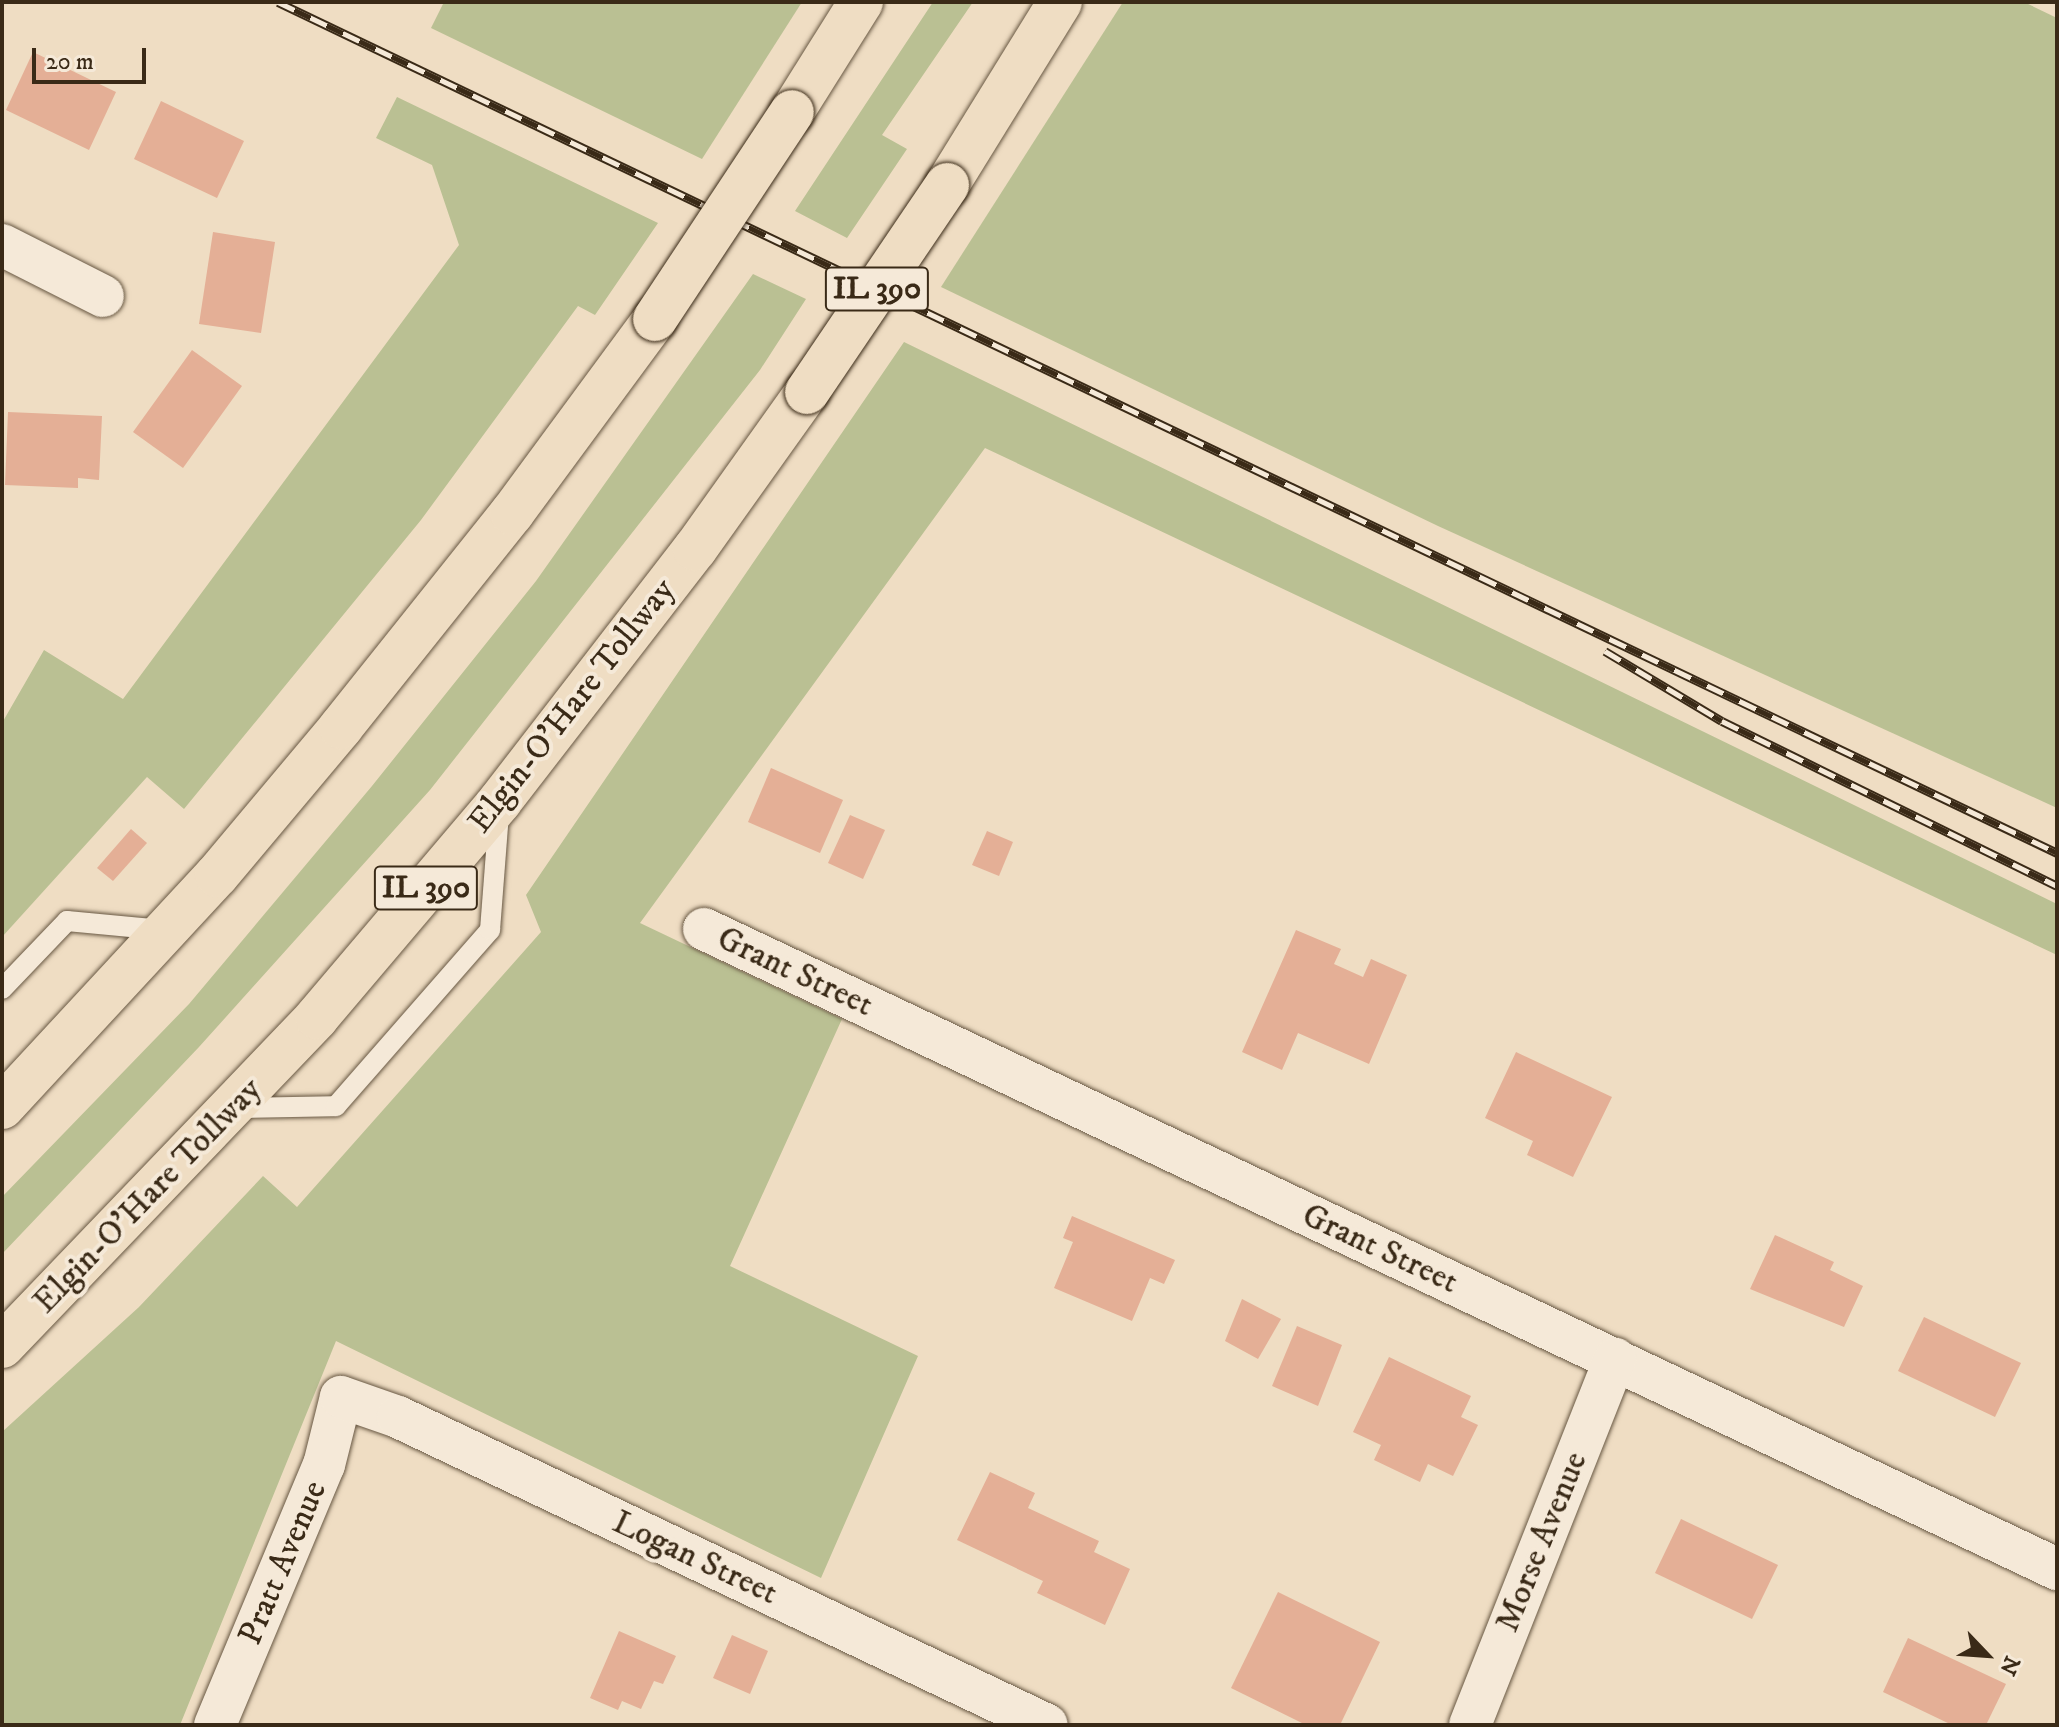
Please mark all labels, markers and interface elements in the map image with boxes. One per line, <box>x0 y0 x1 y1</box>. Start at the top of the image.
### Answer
scale bar <box>36 32 150 82</box>
text: 20 m <box>46 47 94 77</box>
road number: IL 390 <box>823 261 931 317</box>
street label: Elgin-O'Hare Tollway <box>460 571 684 841</box>
road number: IL 390 <box>372 860 480 916</box>
street label: Grant Street <box>711 918 879 1026</box>
street label: Elgin-O'Hare Tollway <box>25 1070 271 1322</box>
street label: Grant Street <box>1296 1195 1464 1303</box>
street label: Morse Avenue <box>1487 1446 1597 1638</box>
street label: Pratt Avenue <box>230 1475 336 1651</box>
street label: Logan Street <box>606 1502 784 1614</box>
north arrow <box>1947 1615 2027 1695</box>
text: N <box>1993 1651 2025 1679</box>

